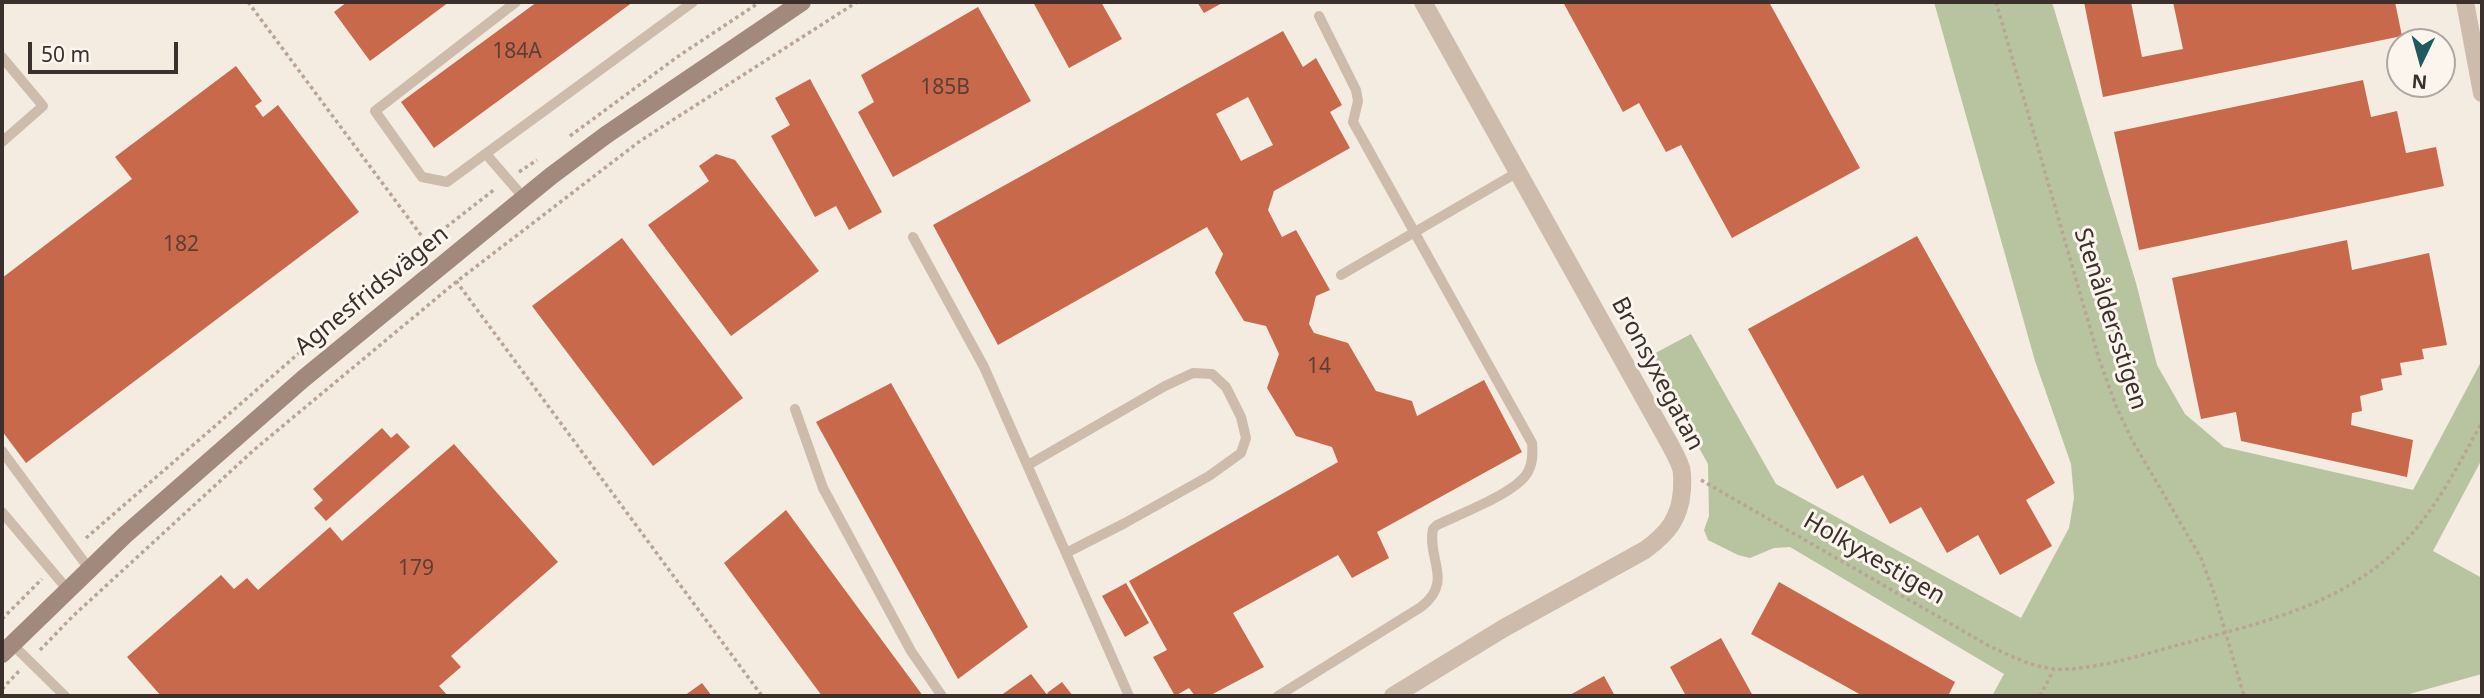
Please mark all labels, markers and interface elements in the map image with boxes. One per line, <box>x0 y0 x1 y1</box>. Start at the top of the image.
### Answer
scale bar <box>32 28 182 72</box>
north arrow <box>2386 28 2456 98</box>
house number: 184A <box>492 39 542 65</box>
text: 50 m <box>41 40 90 68</box>
text: N <box>2411 68 2428 96</box>
house number: 185B <box>920 75 970 101</box>
street label: Agnesfridsvägen <box>289 220 455 362</box>
street label: Stenåldersstigen <box>2067 225 2153 413</box>
house number: 182 <box>163 232 199 258</box>
street label: Bronsyxegatan <box>1605 293 1709 455</box>
house number: 14 <box>1307 354 1331 380</box>
street label: Holkyxestigen <box>1798 507 1950 611</box>
house number: 179 <box>398 556 434 582</box>

